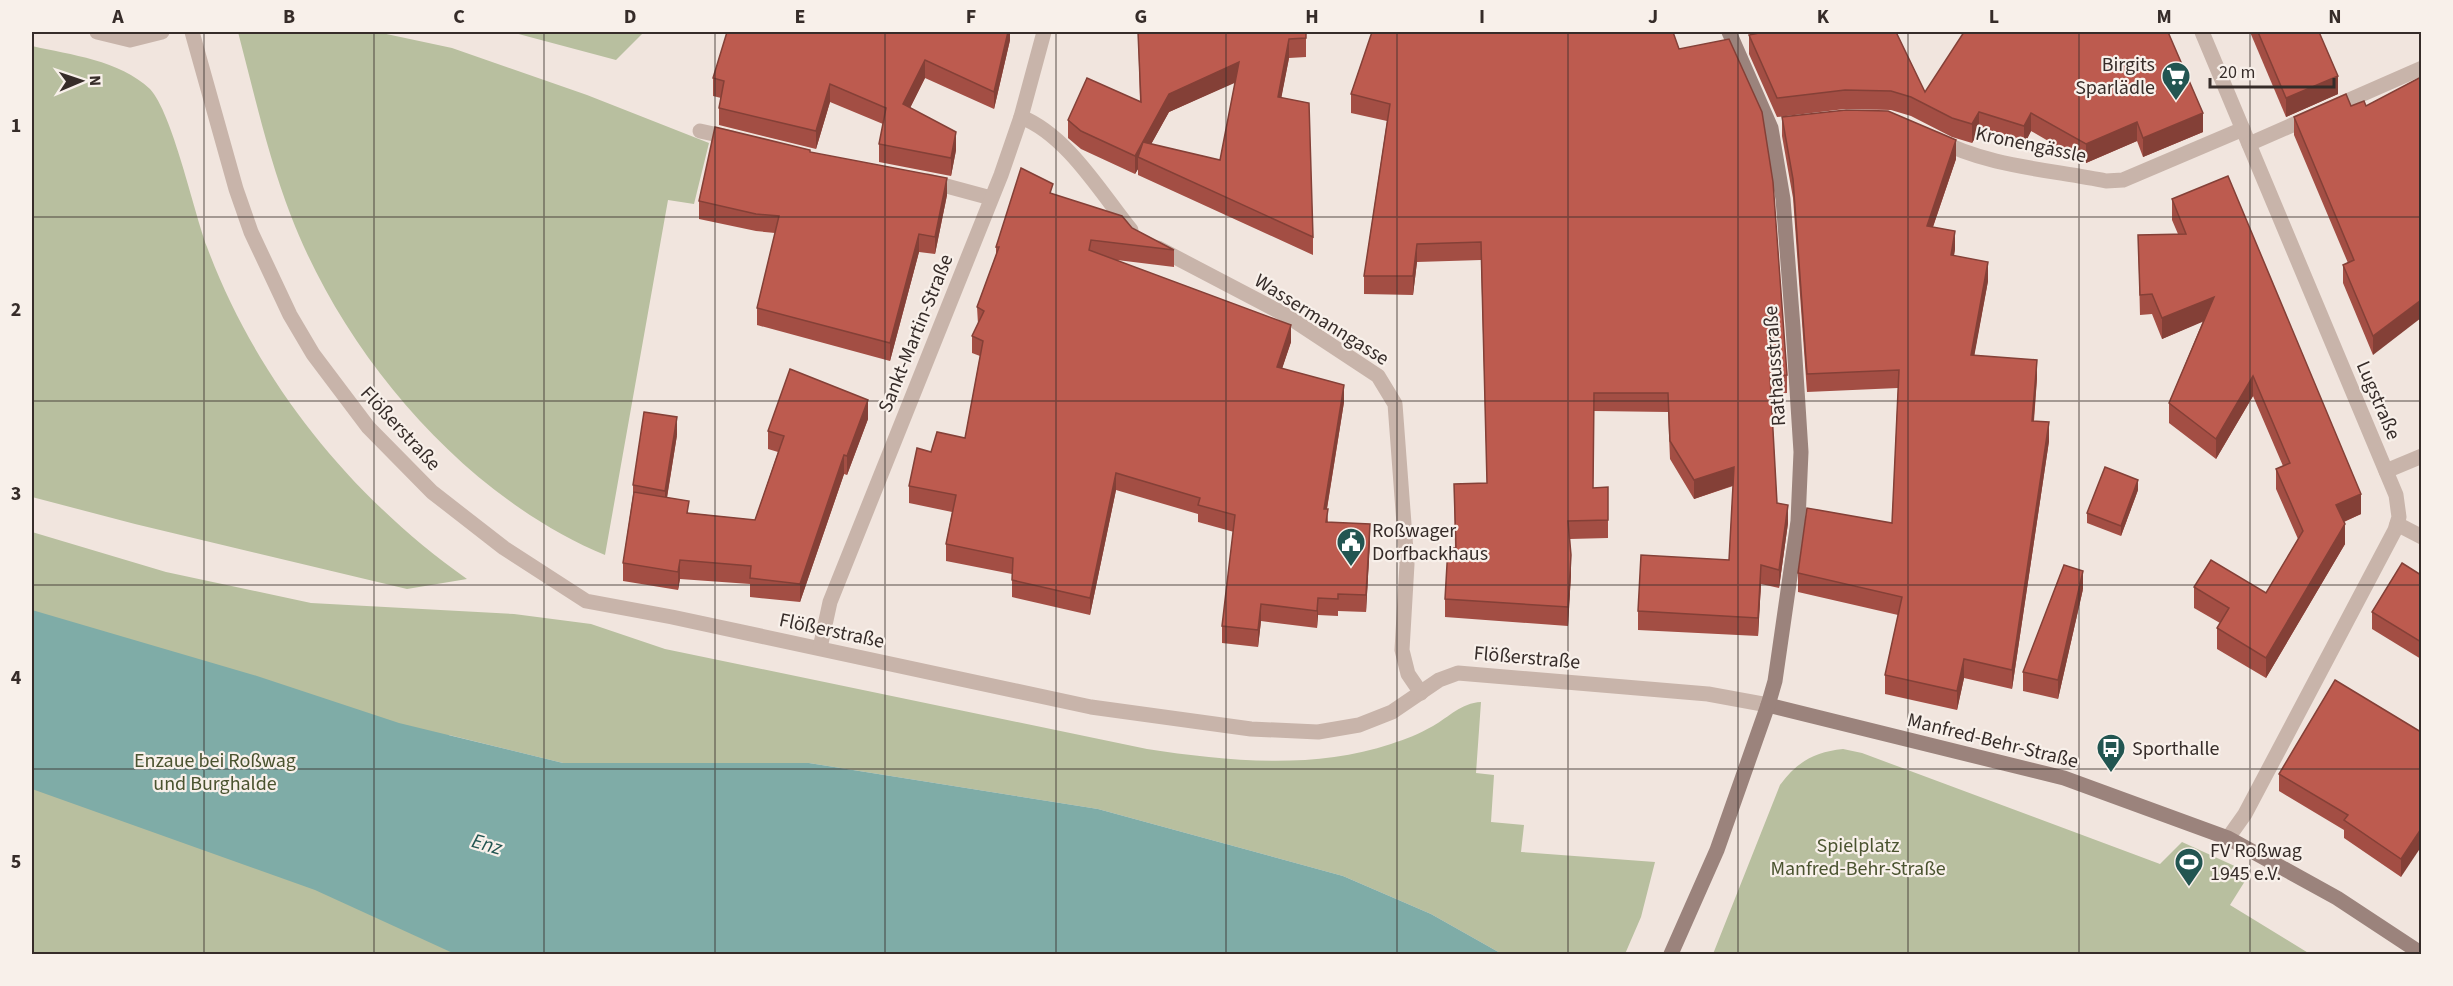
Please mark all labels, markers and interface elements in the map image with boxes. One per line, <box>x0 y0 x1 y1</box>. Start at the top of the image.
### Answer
text: A <box>111 3 124 31</box>
text: B <box>283 3 295 31</box>
text: C <box>453 3 465 31</box>
text: D <box>624 3 636 31</box>
text: E <box>795 3 805 31</box>
text: F <box>966 3 976 31</box>
text: G <box>1135 3 1147 31</box>
text: H <box>1305 3 1319 31</box>
text: I <box>1479 3 1485 31</box>
text: J <box>1648 3 1658 31</box>
text: K <box>1817 3 1830 31</box>
text: L <box>1989 3 1999 31</box>
text: M <box>2156 3 2172 31</box>
text: N <box>2328 3 2342 31</box>
north arrow <box>51 51 111 111</box>
place label: Birgits Sparlädle <box>2075 51 2155 102</box>
scale bar <box>2210 51 2334 89</box>
supermarket icon: Birgits Sparlädle <box>2160 60 2192 102</box>
text: 20 m <box>2219 60 2255 85</box>
text: N <box>84 75 106 86</box>
text: 1 <box>11 112 21 140</box>
street label: Kronengässle <box>1973 120 2089 170</box>
street label: Sankt-Martin-Straße <box>871 250 961 417</box>
street label: Wassermanngasse <box>1249 267 1394 373</box>
text: 2 <box>11 296 21 324</box>
street label: Rathausstraße <box>1757 305 1793 427</box>
street label: Lugstraße <box>2349 357 2407 444</box>
street label: Flößerstraße <box>354 380 447 477</box>
text: 3 <box>11 480 21 508</box>
place label: Roßwager Dorfbackhaus <box>1372 517 1488 568</box>
public building icon: Roßwager Dorfbackhaus <box>1335 526 1367 568</box>
street label: Flößerstraße <box>777 606 887 656</box>
street label: Flößerstraße <box>1472 639 1581 677</box>
text: 4 <box>11 664 22 692</box>
street label: Manfred-Behr-Straße <box>1904 706 2081 776</box>
bus stop icon: Sporthalle <box>2095 732 2127 774</box>
place label: Sporthalle <box>2132 735 2219 763</box>
park label: Enzaue bei Roßwag und Burghalde <box>134 747 296 798</box>
water label: Enz <box>468 825 507 863</box>
park label: Spielplatz Manfred-Behr-Straße <box>1770 832 1946 883</box>
place label: FV Roßwag 1945 e.V. <box>2210 837 2302 888</box>
sports icon: FV Roßwag 1945 e.V. <box>2173 846 2205 888</box>
text: 5 <box>11 848 21 876</box>

